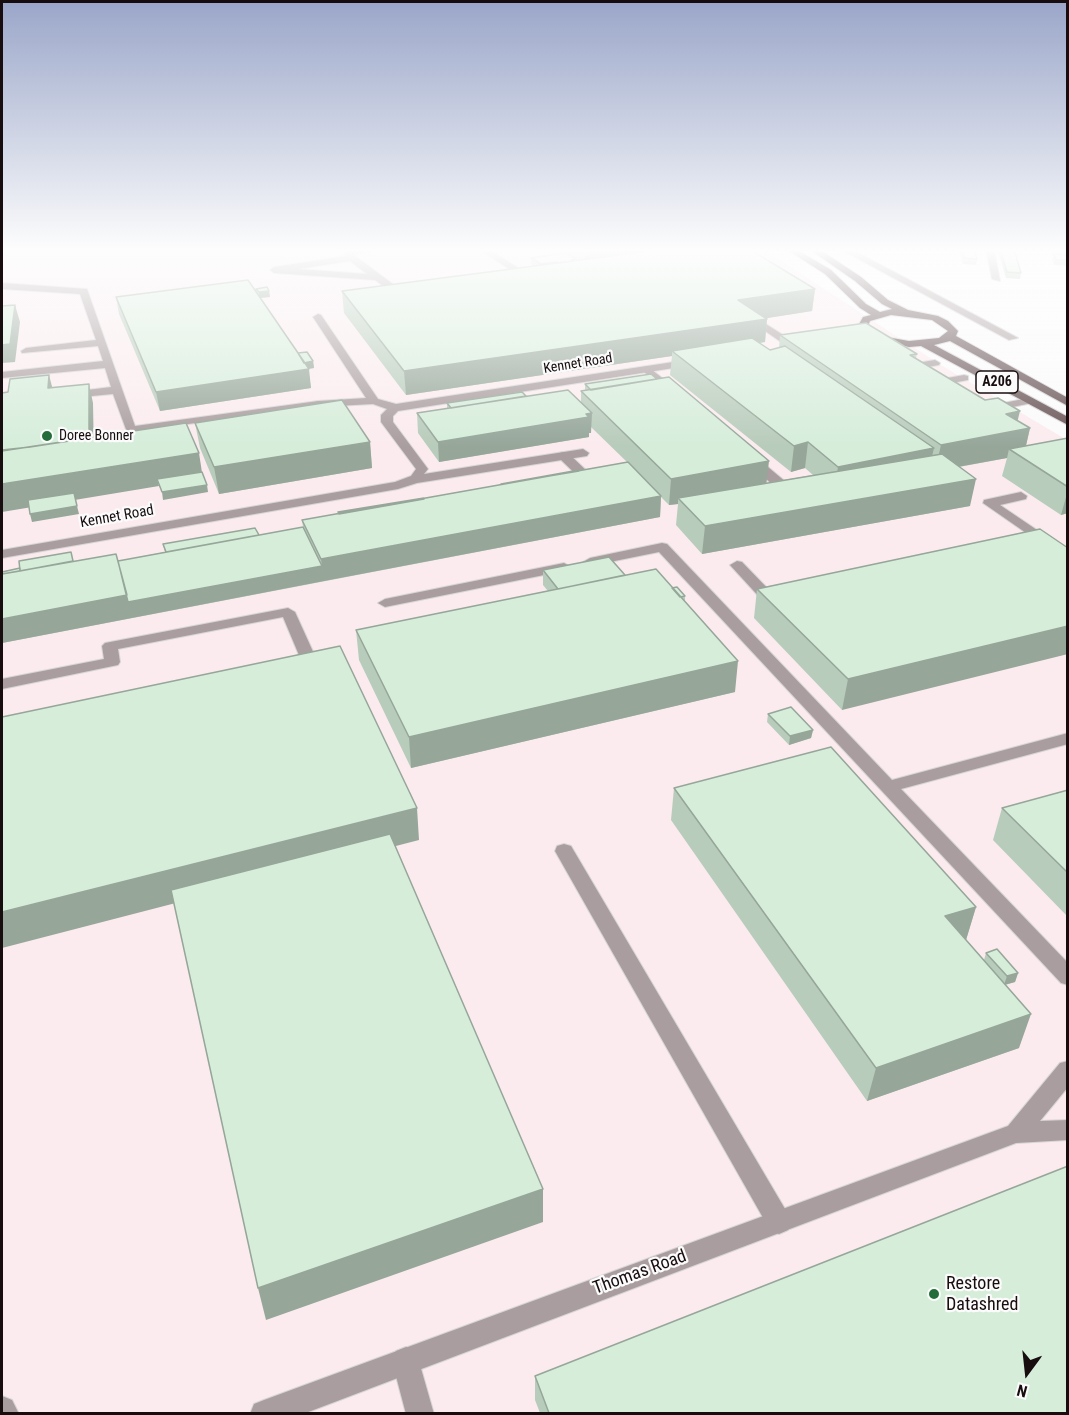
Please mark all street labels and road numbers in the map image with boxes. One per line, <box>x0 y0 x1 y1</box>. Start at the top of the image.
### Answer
street label: Kennet Road <box>542 350 614 378</box>
road number: A206 <box>976 371 1018 393</box>
street label: Kennet Road <box>79 502 155 532</box>
street label: Thomas Road <box>590 1246 690 1300</box>

